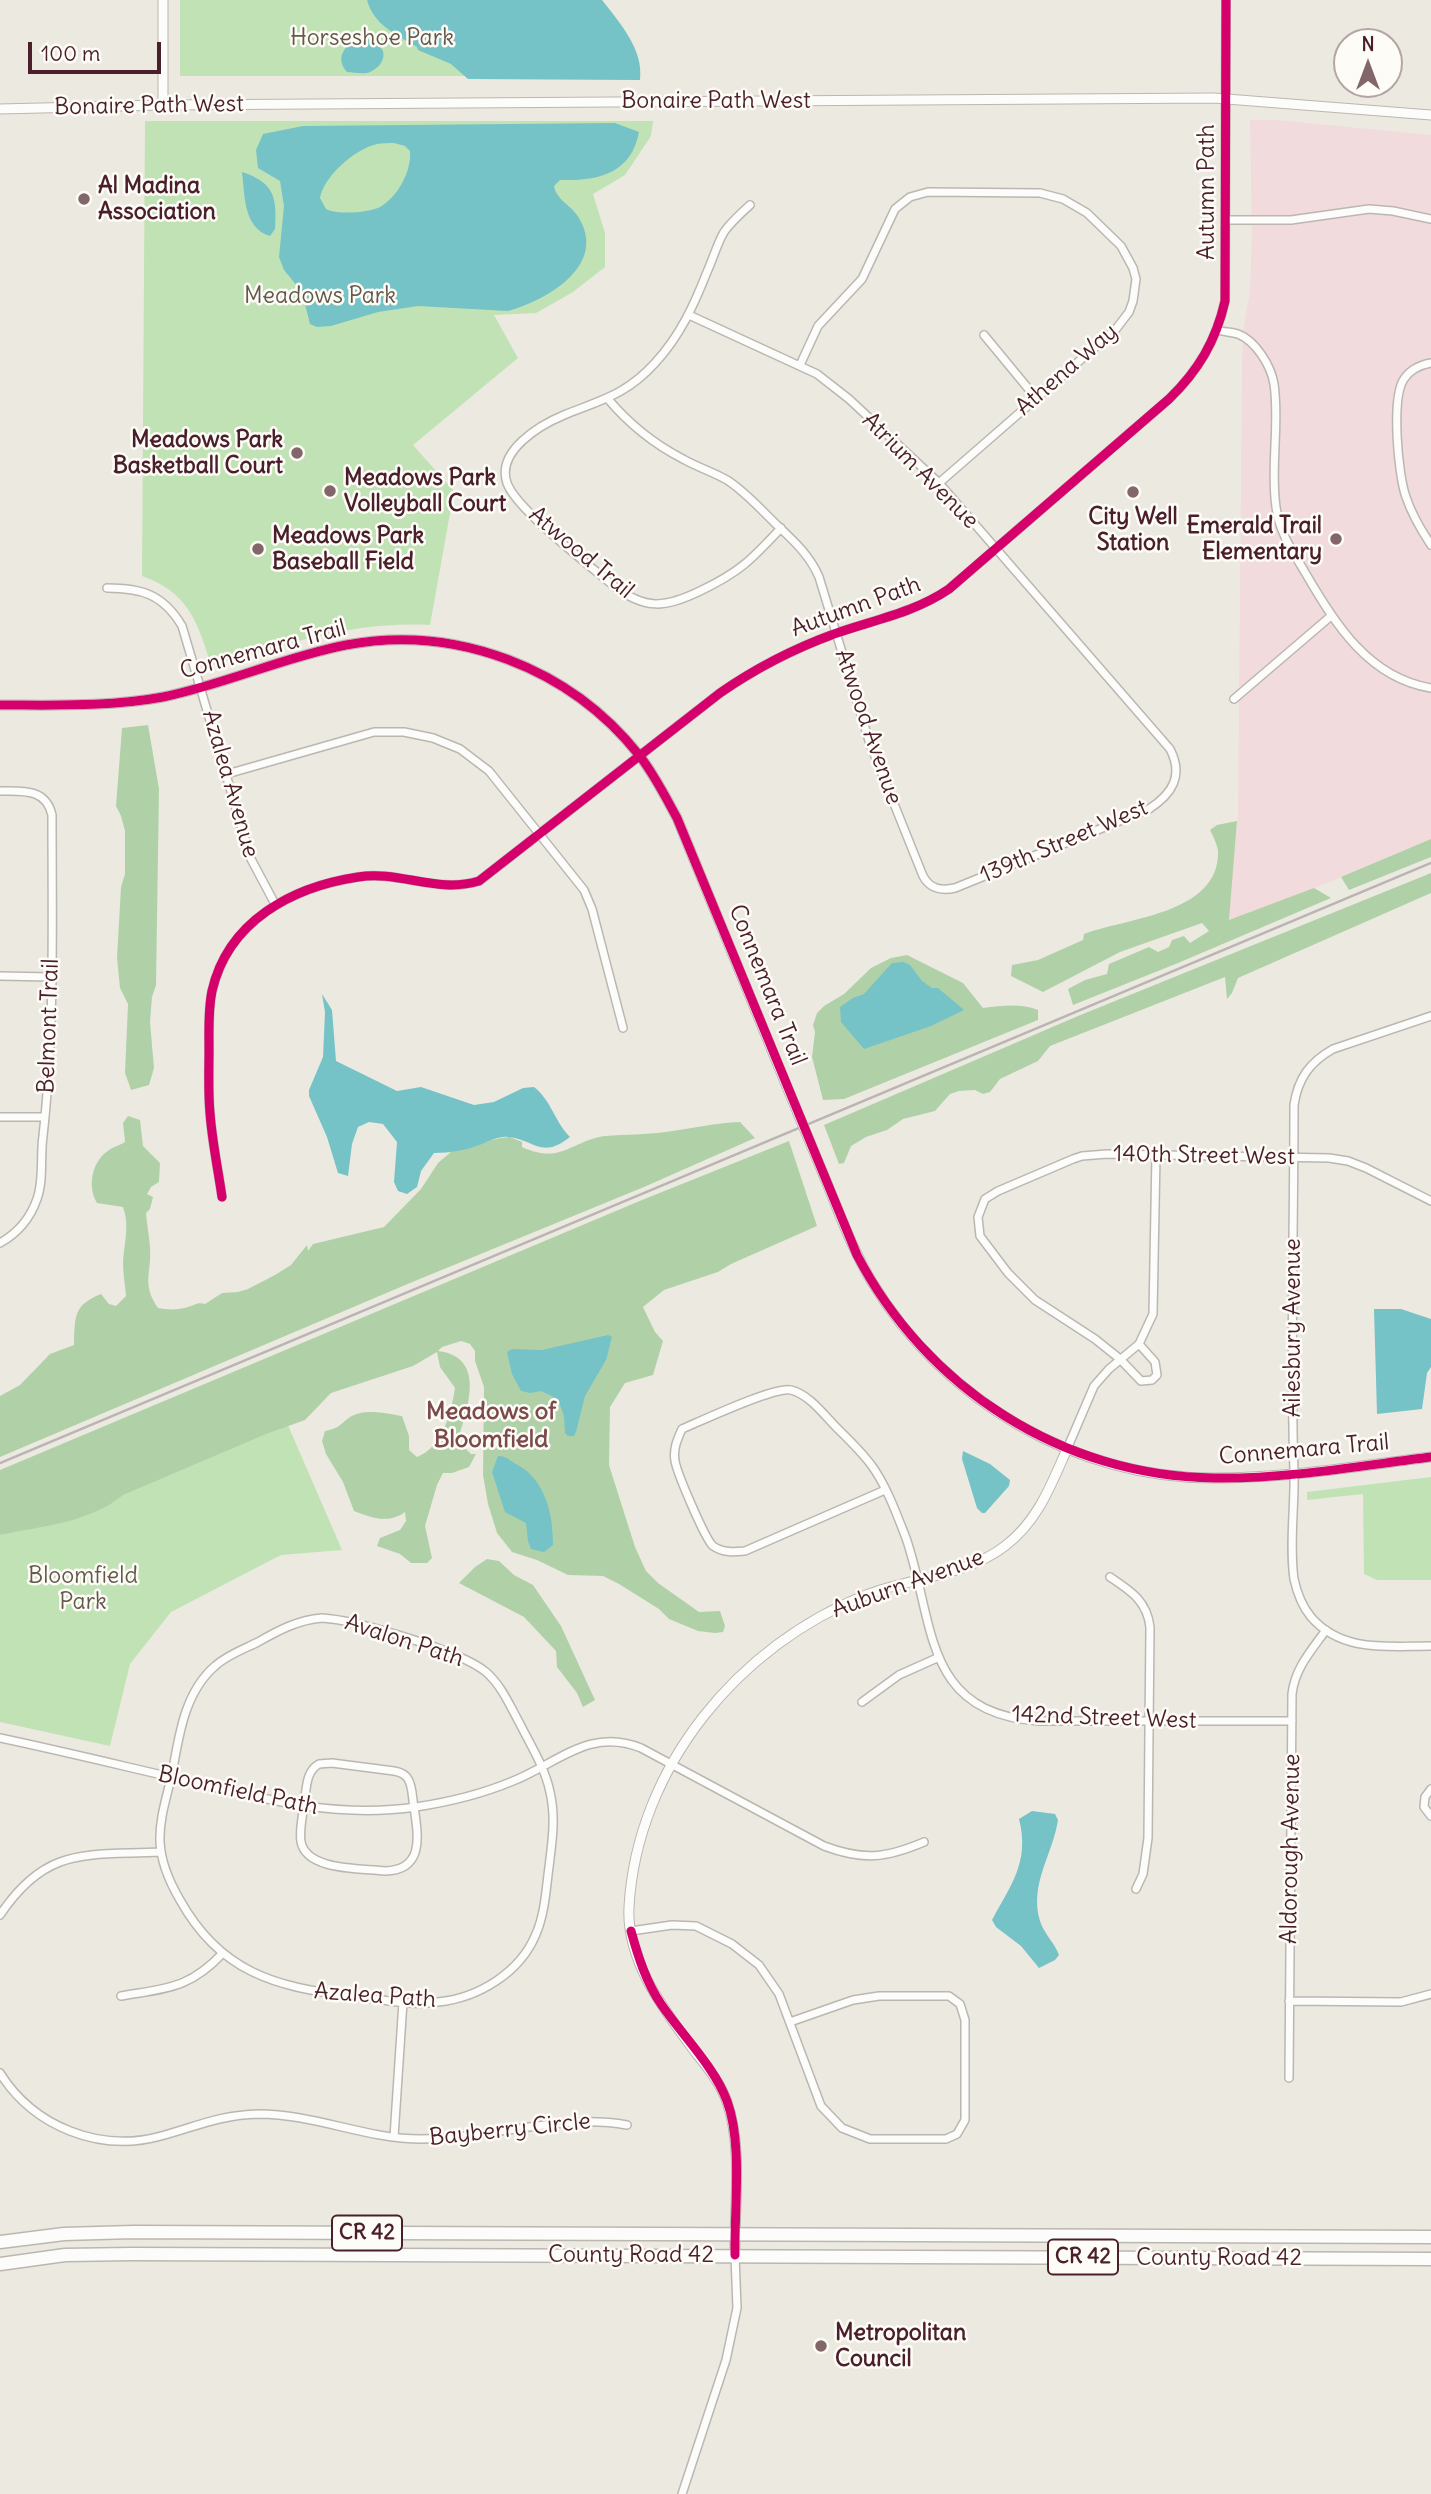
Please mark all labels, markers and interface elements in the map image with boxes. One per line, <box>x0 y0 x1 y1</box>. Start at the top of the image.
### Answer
park label: Horseshoe Park <box>290 24 454 52</box>
scale bar <box>32 28 164 72</box>
north arrow <box>1333 28 1403 98</box>
text: N <box>1361 32 1375 56</box>
text: 100 m <box>41 40 100 67</box>
street label: Bonaire Path West <box>621 87 811 115</box>
street label: Bonaire Path West <box>54 91 244 121</box>
street label: Autumn Path <box>1193 124 1221 260</box>
place label: Al Madina Association <box>98 172 216 226</box>
marker: Al Madina Association <box>76 191 92 207</box>
park label: Meadows Park <box>244 282 396 310</box>
street label: Athena Way <box>1010 318 1124 422</box>
street label: Atrium Avenue <box>856 407 984 535</box>
place label: Meadows Park Basketball Court <box>113 426 283 480</box>
marker: Meadows Park Basketball Court <box>289 445 305 461</box>
place label: Meadows Park Volleyball Court <box>344 464 506 518</box>
marker: Meadows Park Volleyball Court <box>322 483 338 499</box>
marker: City Well Station <box>1125 484 1141 500</box>
street label: Atwood Trail <box>523 501 639 605</box>
place label: City Well Station <box>1088 503 1178 557</box>
place label: Emerald Trail Elementary <box>1187 512 1322 566</box>
place label: Meadows Park Baseball Field <box>272 522 424 576</box>
marker: Emerald Trail Elementary <box>1328 531 1344 547</box>
marker: Meadows Park Baseball Field <box>250 541 266 557</box>
street label: Autumn Path <box>787 571 925 643</box>
street label: Connemara Trail <box>177 615 349 685</box>
street label: Atwood Avenue <box>829 646 907 808</box>
street label: Azalea Avenue <box>196 707 264 861</box>
street label: 139th Street West <box>976 794 1152 890</box>
street label: Connemara Trail <box>722 901 812 1069</box>
street label: Belmont Trail <box>33 958 65 1094</box>
street label: 140th Street West <box>1113 1141 1295 1171</box>
street label: Ailesbury Avenue <box>1279 1238 1307 1418</box>
district label: Meadows of Bloomfield <box>426 1398 556 1454</box>
street label: Connemara Trail <box>1218 1429 1390 1471</box>
street label: Auburn Avenue <box>828 1544 988 1624</box>
park label: Bloomfield Park <box>28 1562 138 1616</box>
street label: Avalon Path <box>341 1609 467 1673</box>
street label: 142nd Street West <box>1011 1701 1197 1735</box>
street label: Aldorough Avenue <box>1276 1754 1306 1944</box>
street label: Bloomfield Path <box>156 1761 320 1821</box>
street label: Azalea Path <box>313 1978 437 2014</box>
street label: Bayberry Circle <box>428 2108 592 2152</box>
road number: CR 42 <box>332 2216 402 2250</box>
road number: CR 42 <box>1048 2240 1118 2274</box>
street label: County Road 42 <box>548 2241 714 2269</box>
street label: County Road 42 <box>1136 2244 1302 2272</box>
place label: Metropolitan Council <box>835 2319 966 2373</box>
marker: Metropolitan Council <box>813 2338 829 2354</box>

